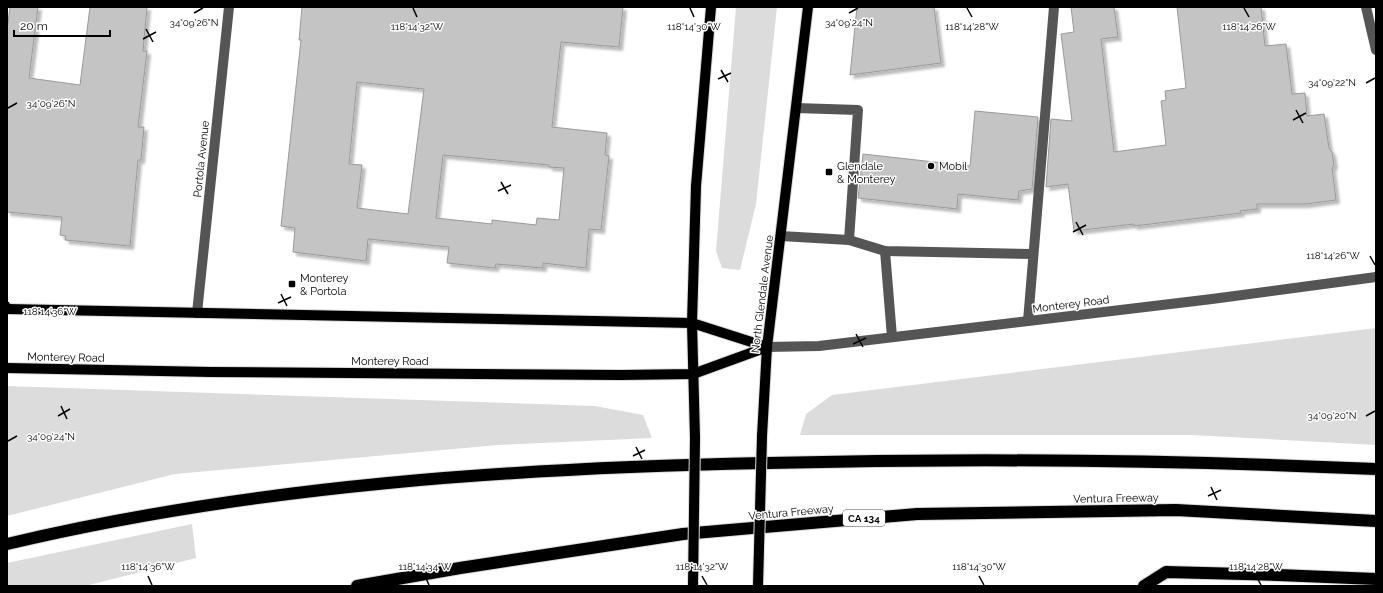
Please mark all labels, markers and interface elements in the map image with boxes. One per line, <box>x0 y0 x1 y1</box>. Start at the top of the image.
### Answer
scale bar <box>14 12 110 38</box>
text: 34°09'26"N <box>170 17 218 28</box>
text: 34°09'24"N <box>825 17 873 28</box>
text: 20 m <box>20 19 48 33</box>
text: 118°14'32"W <box>391 21 444 32</box>
text: 118°14'30"W <box>667 21 721 32</box>
text: 118°14'28"W <box>945 21 999 32</box>
text: 118°14'26"W <box>1222 21 1276 32</box>
text: 34°09'22"N <box>1308 77 1356 88</box>
text: 34°09'26"N <box>27 98 75 109</box>
street label: Portola Avenue <box>191 119 212 198</box>
place label: Glendale & Monterey <box>837 160 896 186</box>
place label: Mobil <box>939 160 967 173</box>
marker: Mobil <box>926 161 936 171</box>
marker: Glendale & Monterey <box>824 167 834 177</box>
street label: North Glendale Avenue <box>749 234 776 354</box>
text: 118°14'26"W <box>1306 250 1360 261</box>
place label: Monterey & Portola <box>300 272 348 298</box>
marker: Monterey & Portola <box>287 279 297 289</box>
street label: Monterey Road <box>1032 293 1110 316</box>
text: 118°14'36"W <box>23 306 77 317</box>
street label: Monterey Road <box>27 350 105 365</box>
street label: Monterey Road <box>351 355 429 368</box>
text: 34°09'20"N <box>1308 410 1356 421</box>
text: 34°09'24"N <box>27 431 75 442</box>
street label: Ventura Freeway <box>1073 491 1159 506</box>
street label: Ventura Freeway <box>748 502 834 523</box>
road number: CA 134 <box>843 510 885 526</box>
text: 118°14'36"W <box>121 561 175 572</box>
text: 118°14'34"W <box>399 561 452 572</box>
text: 118°14'32"W <box>676 561 729 572</box>
text: 118°14'30"W <box>952 561 1006 572</box>
text: 118°14'28"W <box>1229 561 1283 572</box>

